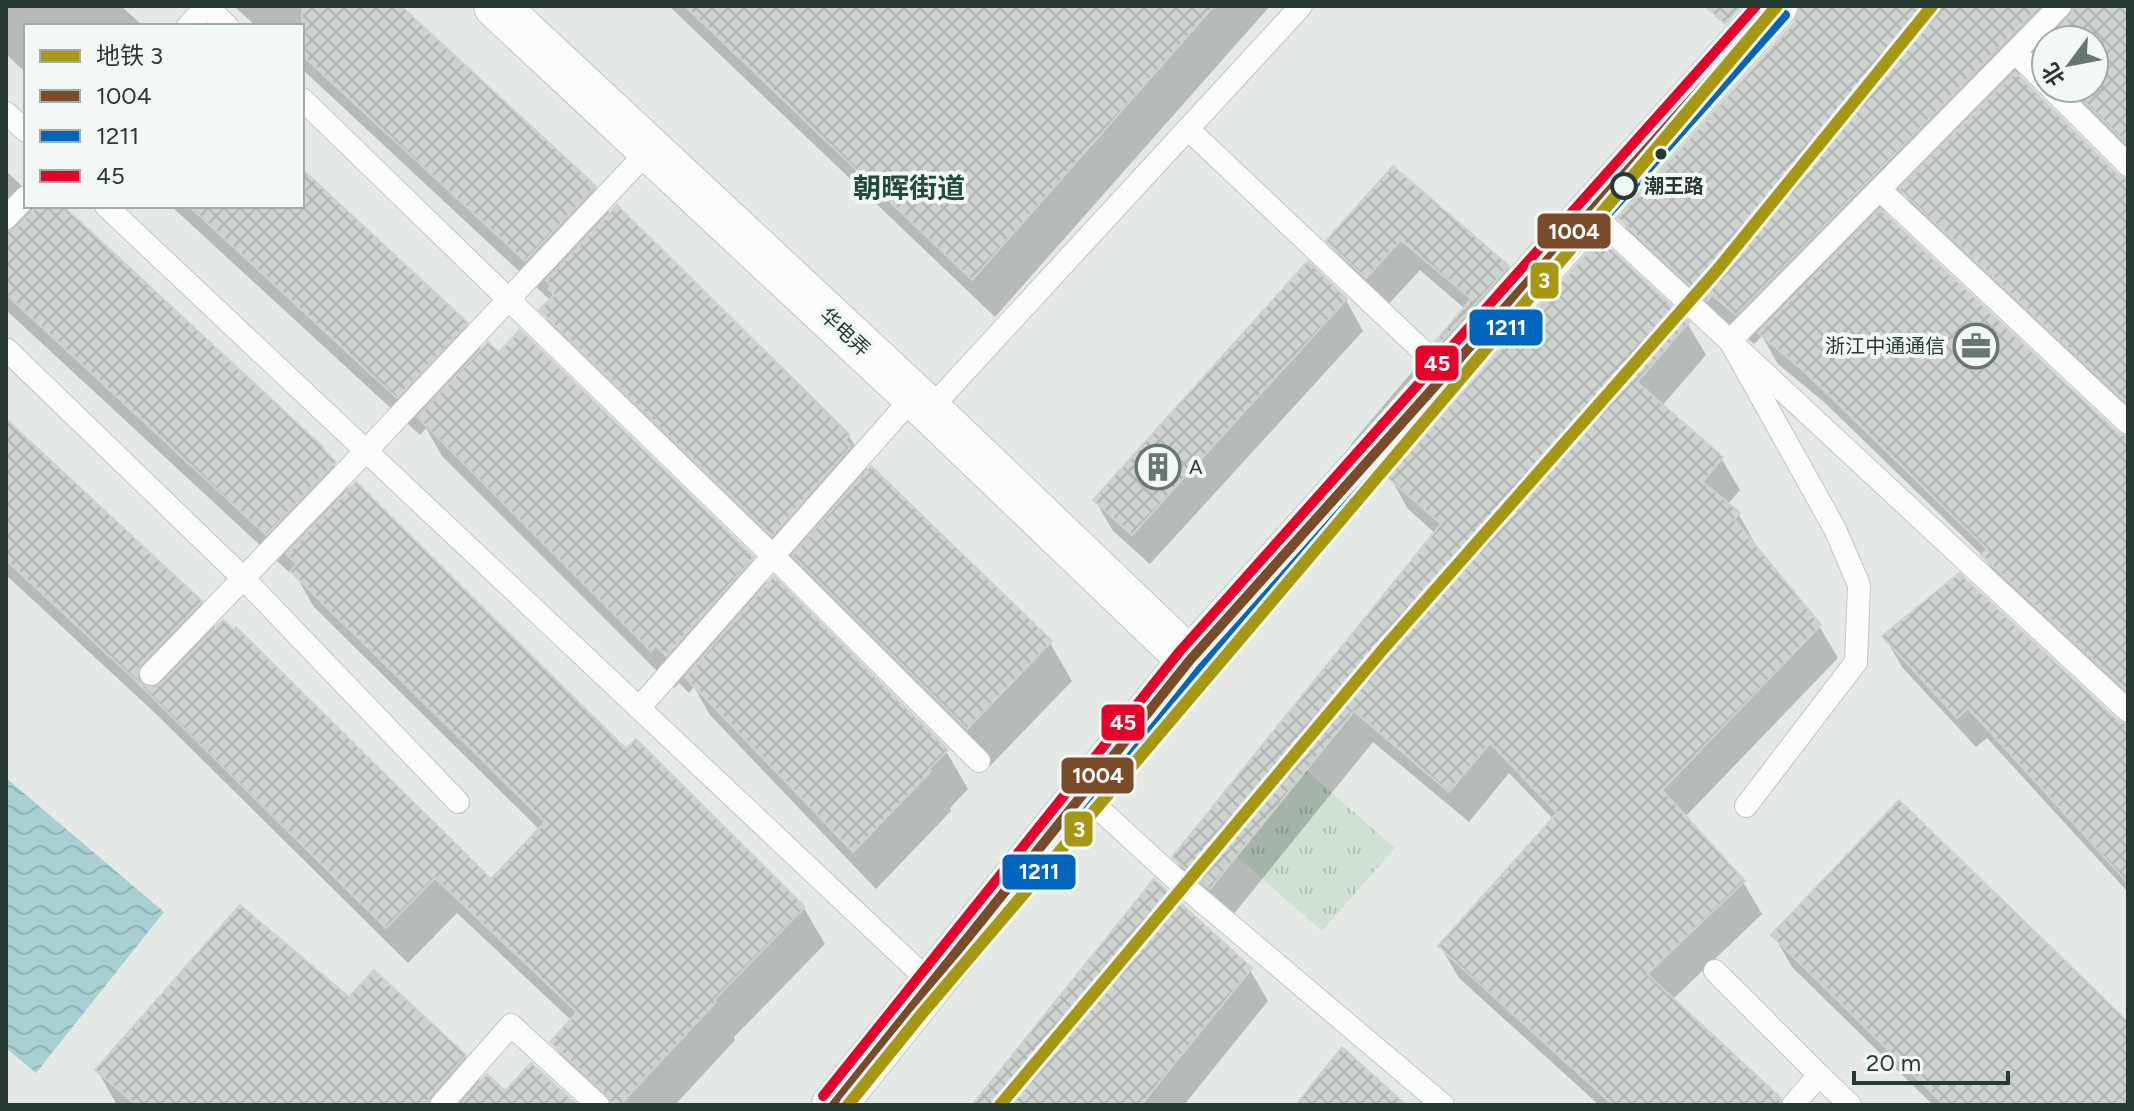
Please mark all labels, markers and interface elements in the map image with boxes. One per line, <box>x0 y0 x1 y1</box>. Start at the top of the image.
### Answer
legend <box>24 24 304 208</box>
north arrow <box>2030 24 2110 104</box>
text: 地铁 3 <box>96 41 163 70</box>
text: 北 <box>2036 58 2071 91</box>
text: 1004 <box>96 81 152 110</box>
text: 1211 <box>96 121 139 150</box>
unlabelled marker <box>1653 146 1669 162</box>
text: 45 <box>96 161 125 190</box>
district label: 朝晖街道 <box>853 171 965 205</box>
marker: 潮王路 <box>1611 173 1637 199</box>
place label: 潮王路 <box>1644 174 1704 198</box>
line badge: 1004 <box>1536 212 1612 250</box>
text: 1004 <box>1548 218 1600 245</box>
line badge: 3 <box>1529 261 1560 300</box>
text: 3 <box>1538 267 1550 294</box>
street label: 华电弄 <box>815 303 875 361</box>
line badge: 1211 <box>1468 308 1544 347</box>
text: 1211 <box>1486 314 1526 341</box>
office icon: 浙江中通通信 <box>1952 322 2000 370</box>
place label: 浙江中通通信 <box>1825 334 1945 358</box>
line badge: 45 <box>1414 344 1460 382</box>
text: 45 <box>1424 350 1450 377</box>
building icon: A <box>1134 443 1182 491</box>
place label: A <box>1189 455 1203 479</box>
line badge: 45 <box>1100 703 1146 742</box>
text: 45 <box>1110 709 1136 736</box>
line badge: 1004 <box>1060 756 1135 795</box>
text: 1004 <box>1072 762 1124 789</box>
line badge: 3 <box>1063 810 1094 848</box>
text: 3 <box>1073 816 1085 843</box>
line badge: 1211 <box>1001 853 1077 891</box>
text: 1211 <box>1019 858 1059 885</box>
scale bar <box>1854 1035 2008 1085</box>
text: 20 m <box>1866 1048 1921 1077</box>

